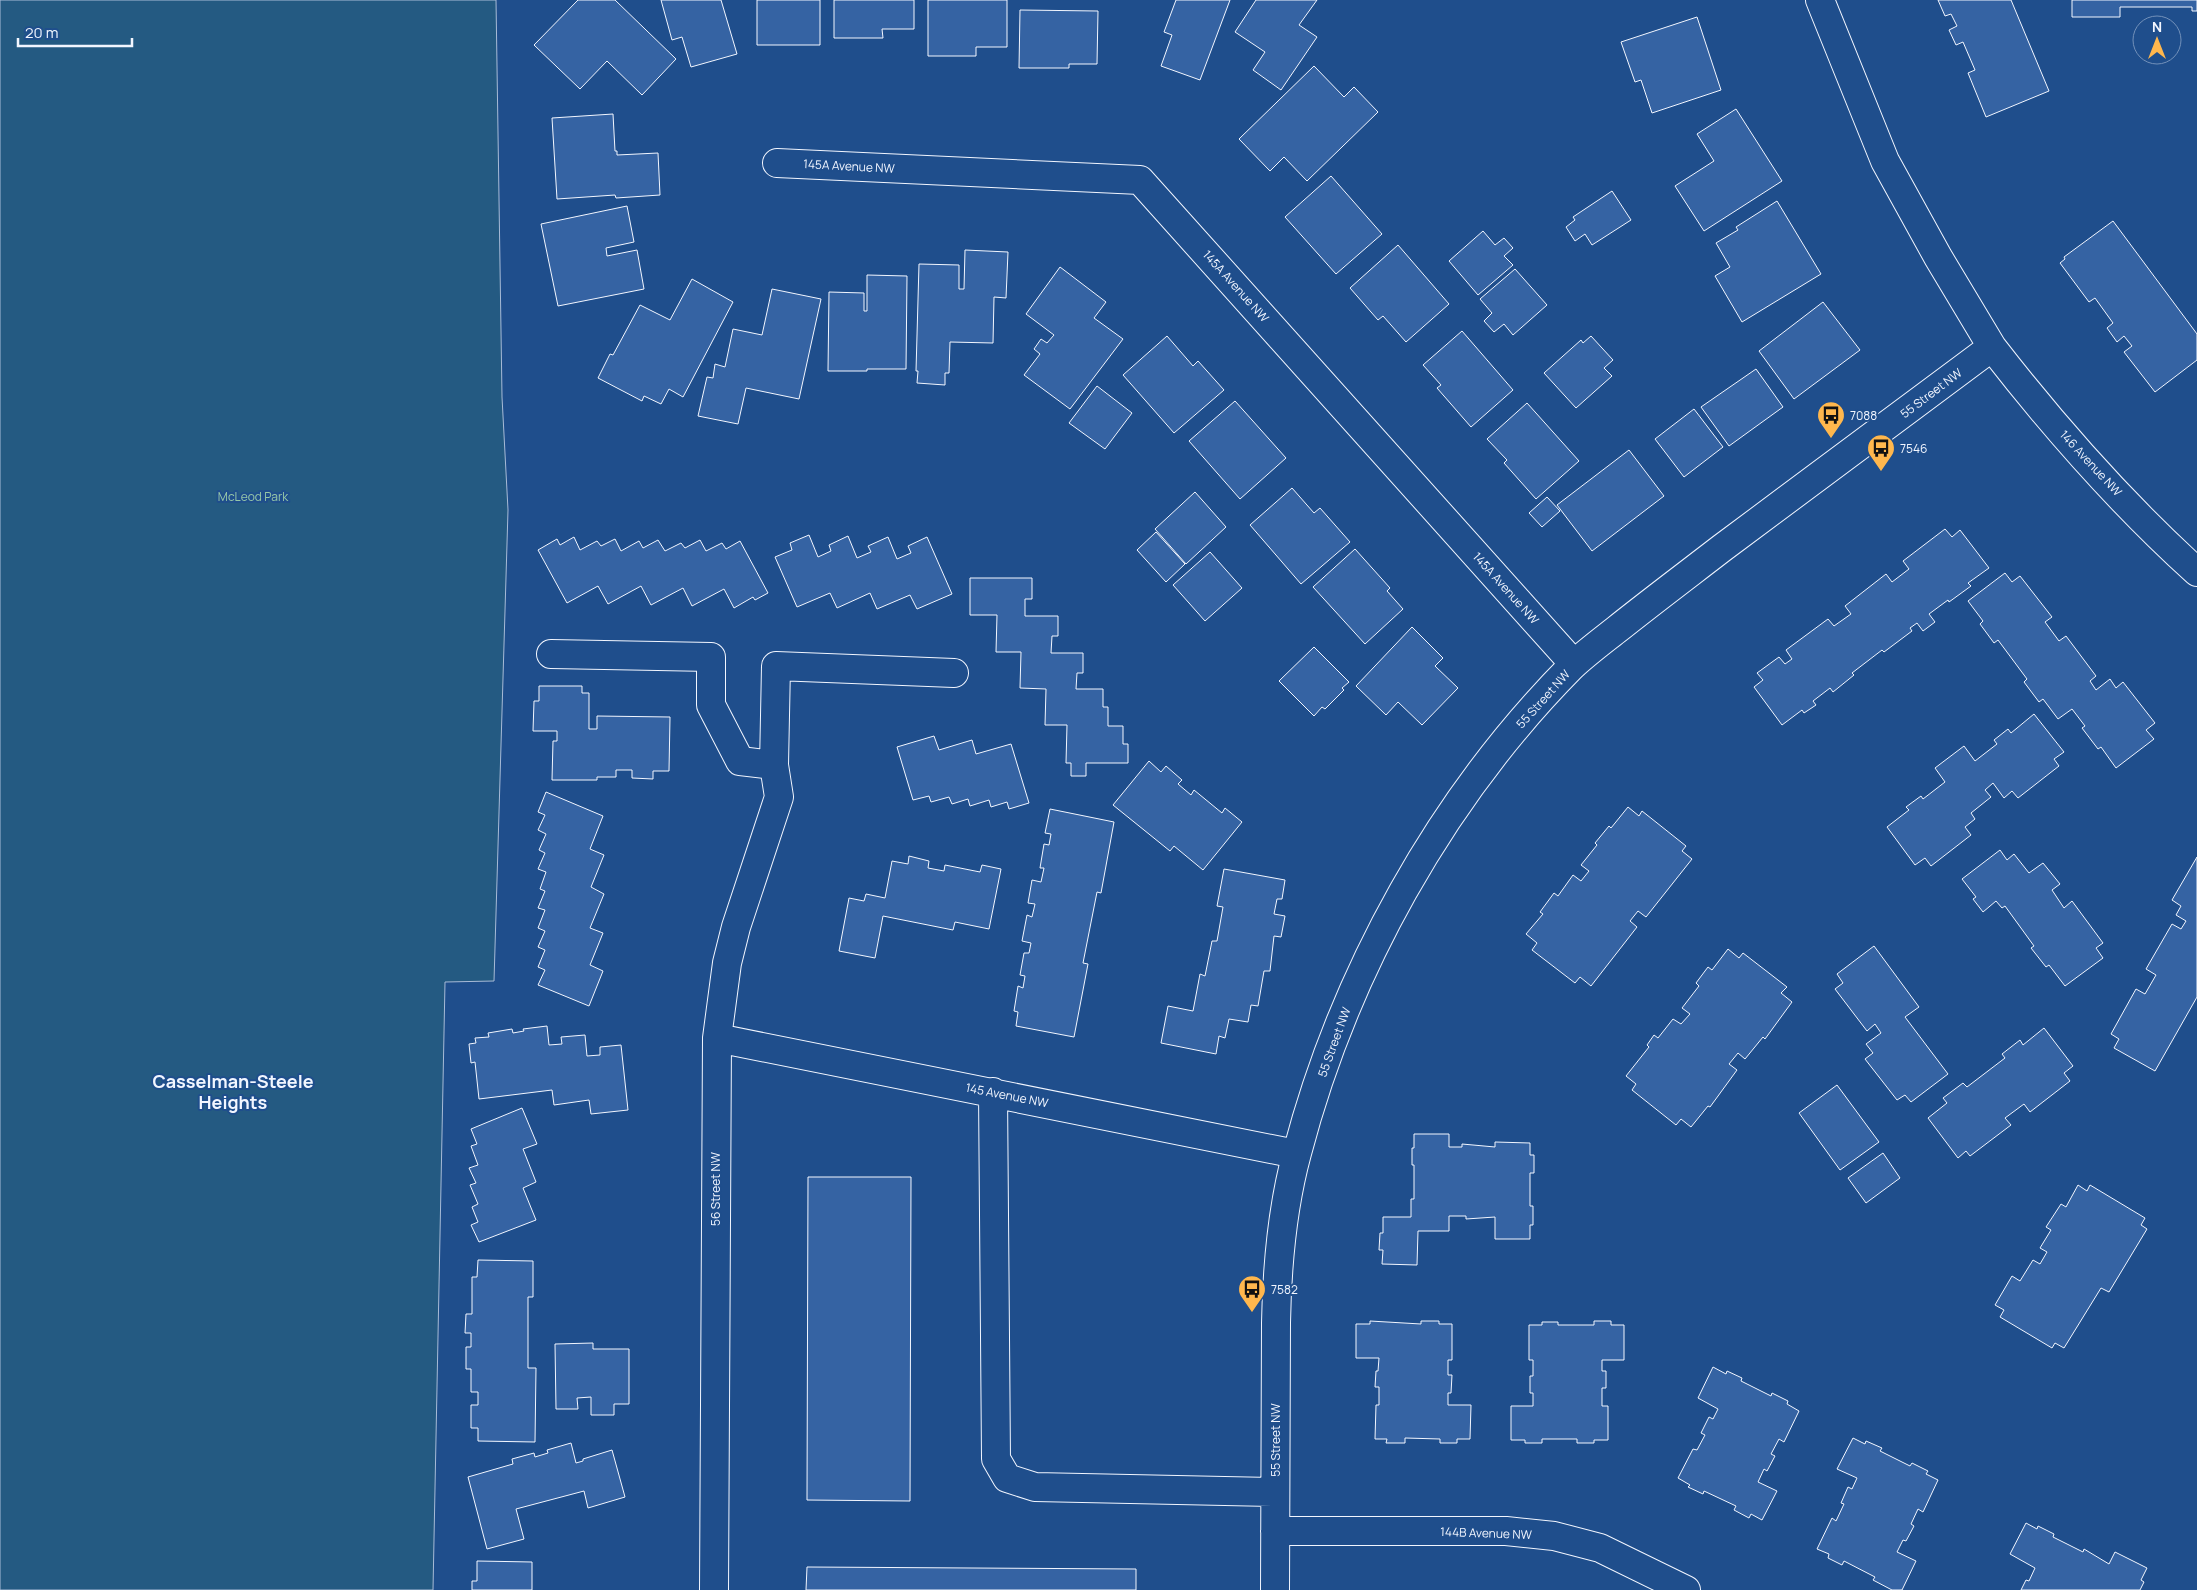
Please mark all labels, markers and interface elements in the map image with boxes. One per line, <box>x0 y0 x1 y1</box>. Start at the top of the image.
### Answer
scale bar <box>18 15 131 47</box>
north arrow <box>2132 15 2182 65</box>
text: N <box>2152 17 2162 36</box>
text: 20 m <box>25 22 58 43</box>
street label: 145A Avenue NW <box>803 155 896 177</box>
street label: 145A Avenue NW <box>1199 246 1273 326</box>
street label: 55 Street NW <box>1897 364 1966 422</box>
bus stop icon: 7088 <box>1816 400 1846 439</box>
place label: 7088 <box>1850 407 1877 424</box>
street label: 146 Avenue NW <box>2056 426 2127 500</box>
bus stop icon: 7546 <box>1866 433 1896 472</box>
place label: 7546 <box>1900 440 1927 457</box>
park label: McLeod Park <box>218 488 289 505</box>
street label: 145A Avenue NW <box>1469 548 1543 628</box>
street label: 55 Street NW <box>1512 665 1574 732</box>
street label: 55 Street NW <box>1313 1004 1355 1079</box>
district label: Casselman-Steele Heights <box>152 1069 314 1114</box>
street label: 145 Avenue NW <box>964 1079 1051 1112</box>
street label: 56 Street NW <box>707 1151 724 1226</box>
bus stop icon: 7582 <box>1237 1274 1267 1313</box>
place label: 7582 <box>1271 1281 1298 1298</box>
street label: 55 Street NW <box>1267 1403 1284 1477</box>
street label: 144B Avenue NW <box>1440 1523 1533 1543</box>

